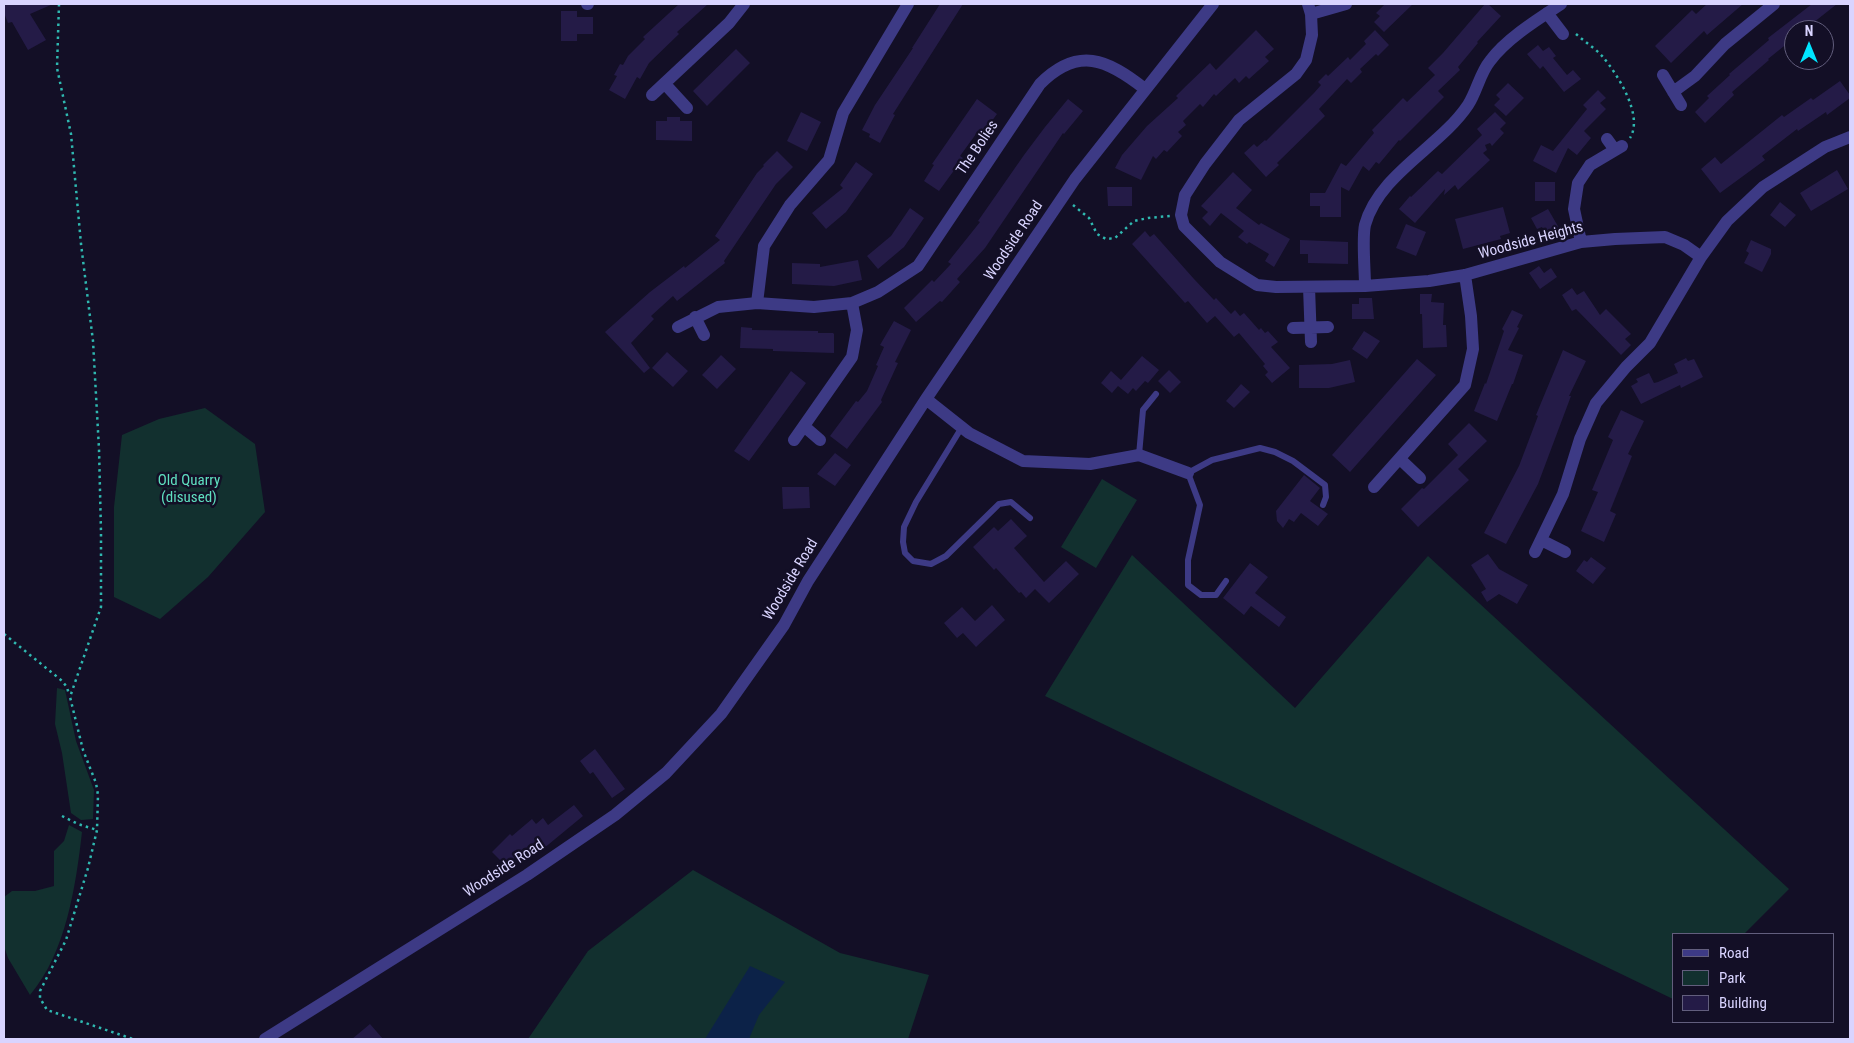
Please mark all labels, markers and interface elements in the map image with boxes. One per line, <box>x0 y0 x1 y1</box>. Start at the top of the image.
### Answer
north arrow <box>1784 20 1834 70</box>
text: N <box>1805 23 1813 39</box>
street label: The Bolies <box>953 117 1003 179</box>
street label: Woodside Road <box>981 198 1047 284</box>
street label: Woodside Heights <box>1477 218 1585 264</box>
park label: Old Quarry (disused) <box>158 472 220 507</box>
street label: Woodside Road <box>760 536 822 624</box>
street label: Woodside Road <box>461 836 547 902</box>
legend <box>1672 933 1834 1023</box>
text: Road <box>1719 944 1749 962</box>
text: Park <box>1719 969 1746 987</box>
text: Building <box>1719 994 1767 1012</box>

